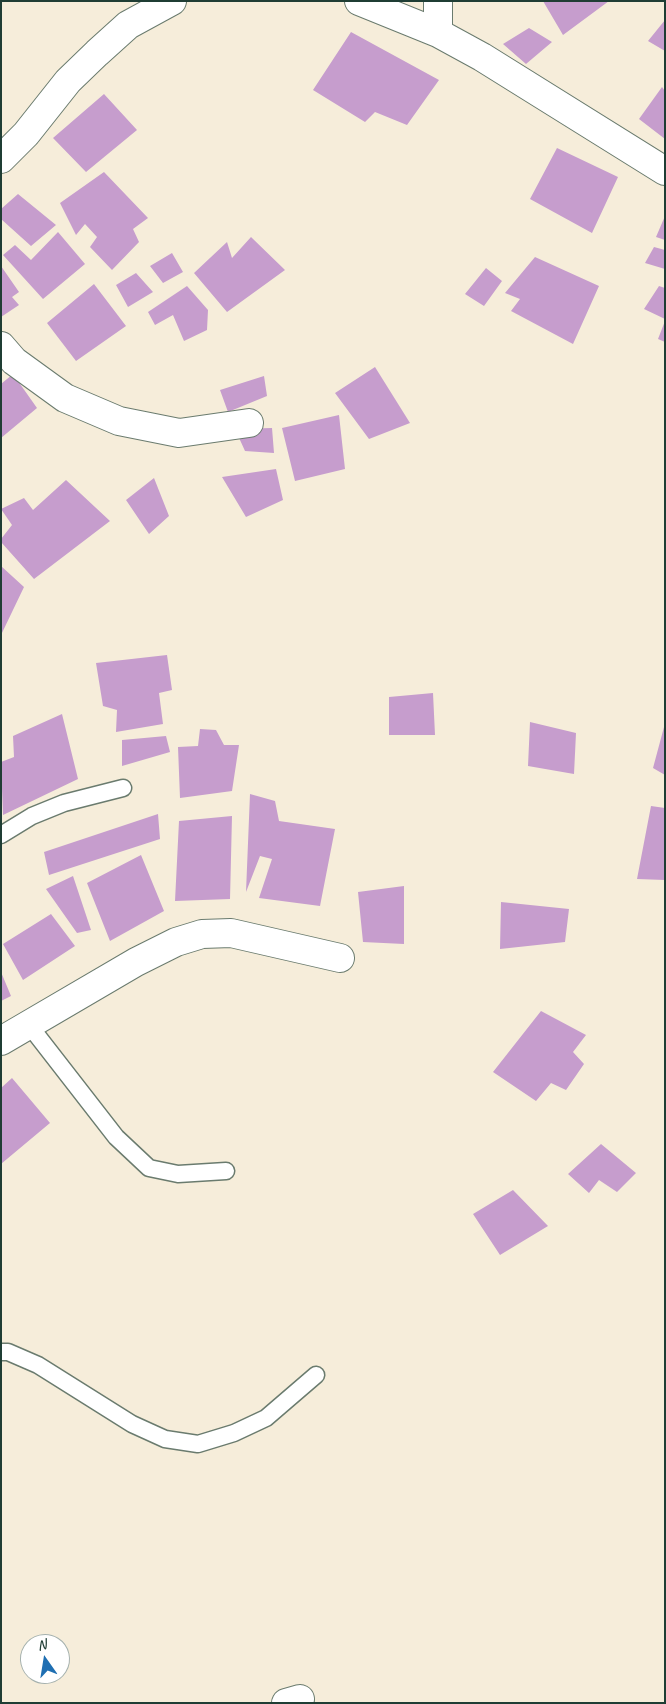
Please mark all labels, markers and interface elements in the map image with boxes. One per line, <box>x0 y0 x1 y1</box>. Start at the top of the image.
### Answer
north arrow <box>20 1634 70 1684</box>
text: N <box>36 1636 48 1654</box>

